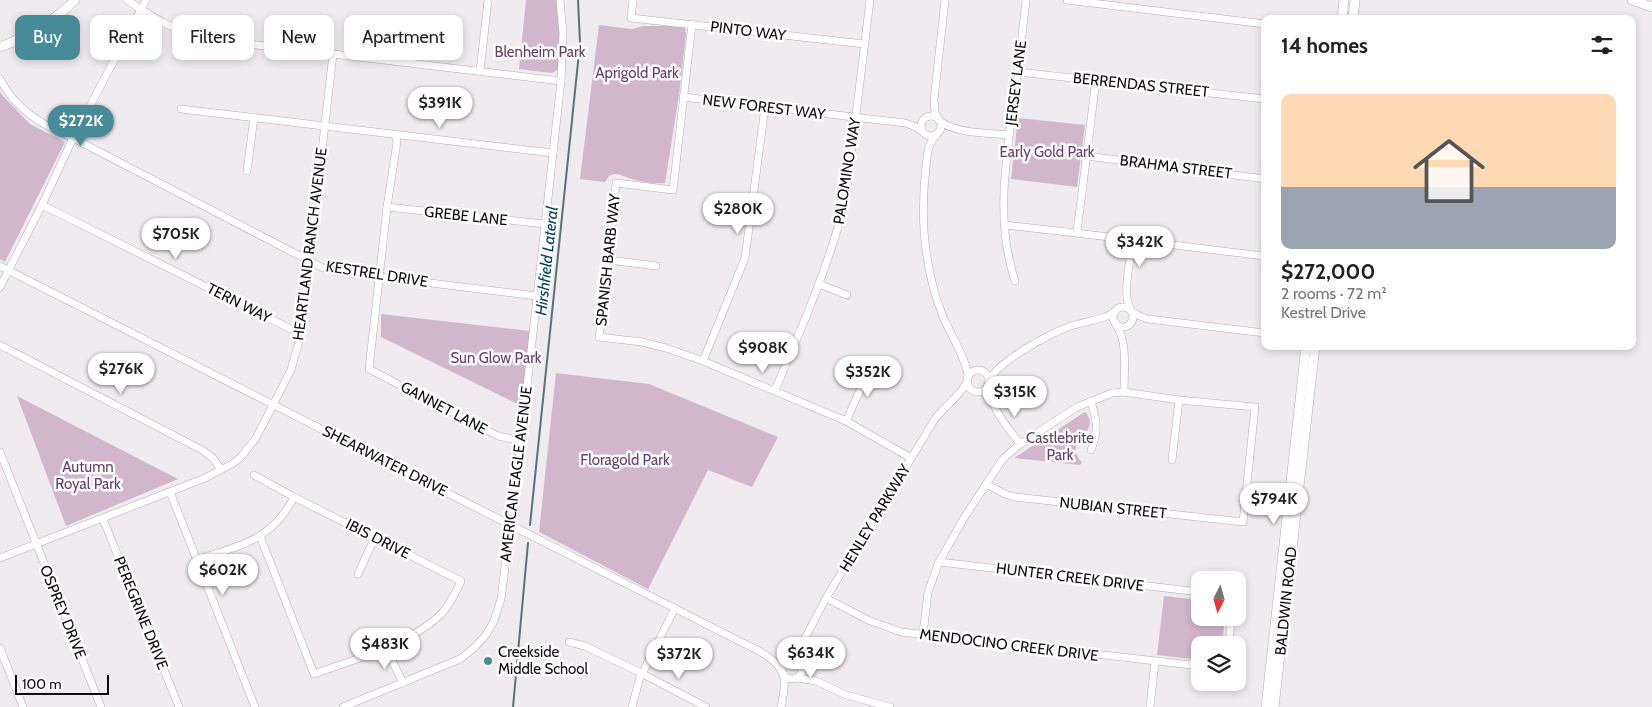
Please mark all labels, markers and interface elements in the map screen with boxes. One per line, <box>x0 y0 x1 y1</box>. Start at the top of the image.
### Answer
chip: Buy <box>15 15 80 60</box>
chip: Rent <box>90 15 162 60</box>
chip: Filters <box>172 15 254 60</box>
chip: New <box>264 15 334 60</box>
chip: Apartment <box>344 15 463 60</box>
street label: PINTO WAY <box>709 17 787 45</box>
icon: filters <box>1588 31 1616 59</box>
text: 14 homes <box>1281 33 1368 58</box>
street label: JERSEY LANE <box>1002 39 1030 128</box>
park label: Blenheim Park <box>495 43 586 61</box>
park label: Aprigold Park <box>595 64 679 82</box>
street label: BERRENDAS STREET <box>1072 69 1210 101</box>
pin: $391K <box>405 86 475 129</box>
street label: NEW FOREST WAY <box>702 91 827 124</box>
text: $391K <box>419 93 461 112</box>
pin: $272K <box>46 104 116 147</box>
text: $272K <box>59 111 103 130</box>
street label: PALOMINO WAY <box>830 116 864 226</box>
icon: home <box>1404 126 1494 216</box>
park label: Early Gold Park <box>999 143 1095 161</box>
street label: HEARTLAND RANCH AVENUE <box>289 146 331 342</box>
street label: BRAHMA STREET <box>1119 151 1233 183</box>
street label: SPANISH BARB WAY <box>592 192 624 327</box>
pin: $280K <box>703 192 773 235</box>
text: $280K <box>714 199 762 218</box>
street label: GREBE LANE <box>423 203 509 229</box>
water label: Hirshfield Lateral <box>531 205 562 317</box>
pin: $705K <box>141 218 211 260</box>
text: $705K <box>152 224 200 243</box>
pin: $342K <box>1105 226 1175 268</box>
text: $342K <box>1117 232 1163 251</box>
street label: KESTREL DRIVE <box>325 257 429 291</box>
text: $272,000 <box>1281 259 1375 284</box>
street label: TERN WAY <box>204 279 275 327</box>
text: 2 rooms · 72 m² <box>1281 284 1386 303</box>
text: Kestrel Drive <box>1281 303 1366 322</box>
pin: $908K <box>728 332 798 374</box>
text: $908K <box>738 338 788 357</box>
park label: Sun Glow Park <box>450 349 542 367</box>
pin: $276K <box>86 352 156 395</box>
pin: $352K <box>833 356 903 398</box>
text: $276K <box>99 359 143 378</box>
text: $352K <box>846 362 891 381</box>
pin: $315K <box>980 376 1050 418</box>
street label: GANNET LANE <box>398 378 490 438</box>
text: $315K <box>994 382 1036 401</box>
street label: AMERICAN EAGLE AVENUE <box>496 385 536 563</box>
street label: SHEARWATER DRIVE <box>319 422 451 500</box>
park label: Castlebrite Park <box>1026 429 1094 464</box>
park label: Floragold Park <box>580 451 670 469</box>
park label: Autumn Royal Park <box>55 458 121 493</box>
street label: HENLEY PARKWAY <box>836 461 914 575</box>
pin: $794K <box>1239 482 1309 525</box>
text: $794K <box>1251 489 1297 508</box>
street label: NUBIAN STREET <box>1058 493 1168 523</box>
street label: IBIS DRIVE <box>343 515 413 563</box>
street label: BALDWIN ROAD <box>1271 546 1301 656</box>
street label: PEREGRINE DRIVE <box>110 554 172 672</box>
pin: $602K <box>188 554 258 596</box>
street label: HUNTER CREEK DRIVE <box>995 559 1145 595</box>
text: $602K <box>199 560 247 579</box>
street label: OSPREY DRIVE <box>36 563 90 661</box>
north arrow <box>1191 571 1246 626</box>
map controls <box>1191 571 1246 691</box>
street label: MENDOCINO CREEK DRIVE <box>919 625 1099 665</box>
pin: $483K <box>350 628 420 670</box>
text: $483K <box>361 634 409 653</box>
pin: $634K <box>776 636 846 679</box>
button: layers <box>1191 636 1246 691</box>
pin: $372K <box>644 638 714 680</box>
place label: Creekside Middle School <box>498 643 589 678</box>
text: $634K <box>788 643 834 662</box>
text: $372K <box>657 644 701 663</box>
marker: Creekside Middle School <box>482 655 494 667</box>
scale bar <box>15 672 109 695</box>
text: 100 m <box>22 675 62 693</box>

